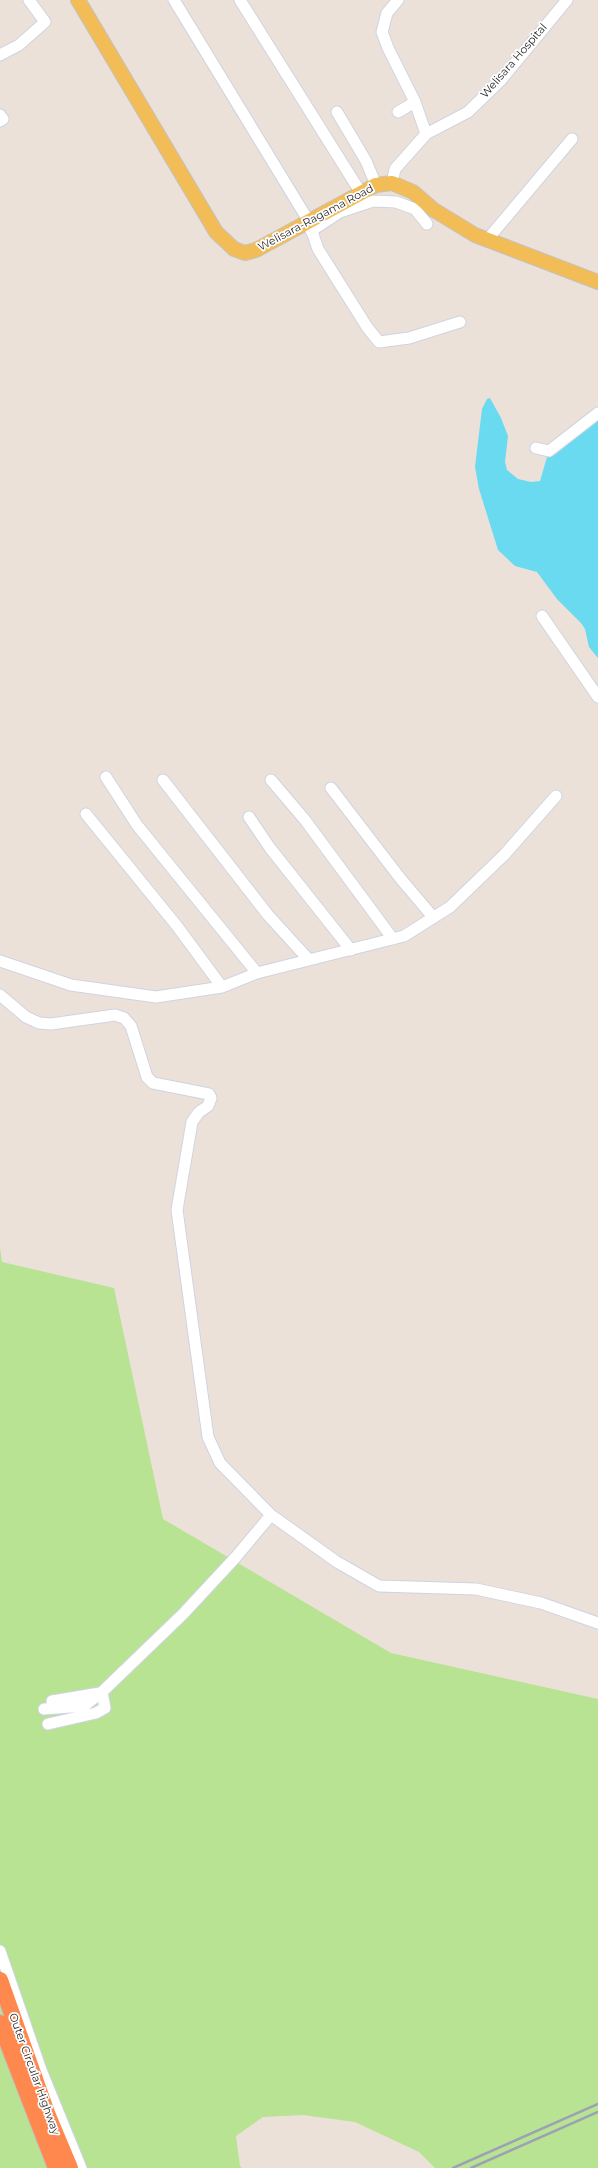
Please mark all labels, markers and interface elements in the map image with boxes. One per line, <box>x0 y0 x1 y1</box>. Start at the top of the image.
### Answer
street label: Welisara Hospital <box>478 21 550 101</box>
street label: Welisara-Ragama Road <box>256 182 376 254</box>
street label: Outer Circular Highway <box>6 2011 62 2137</box>

